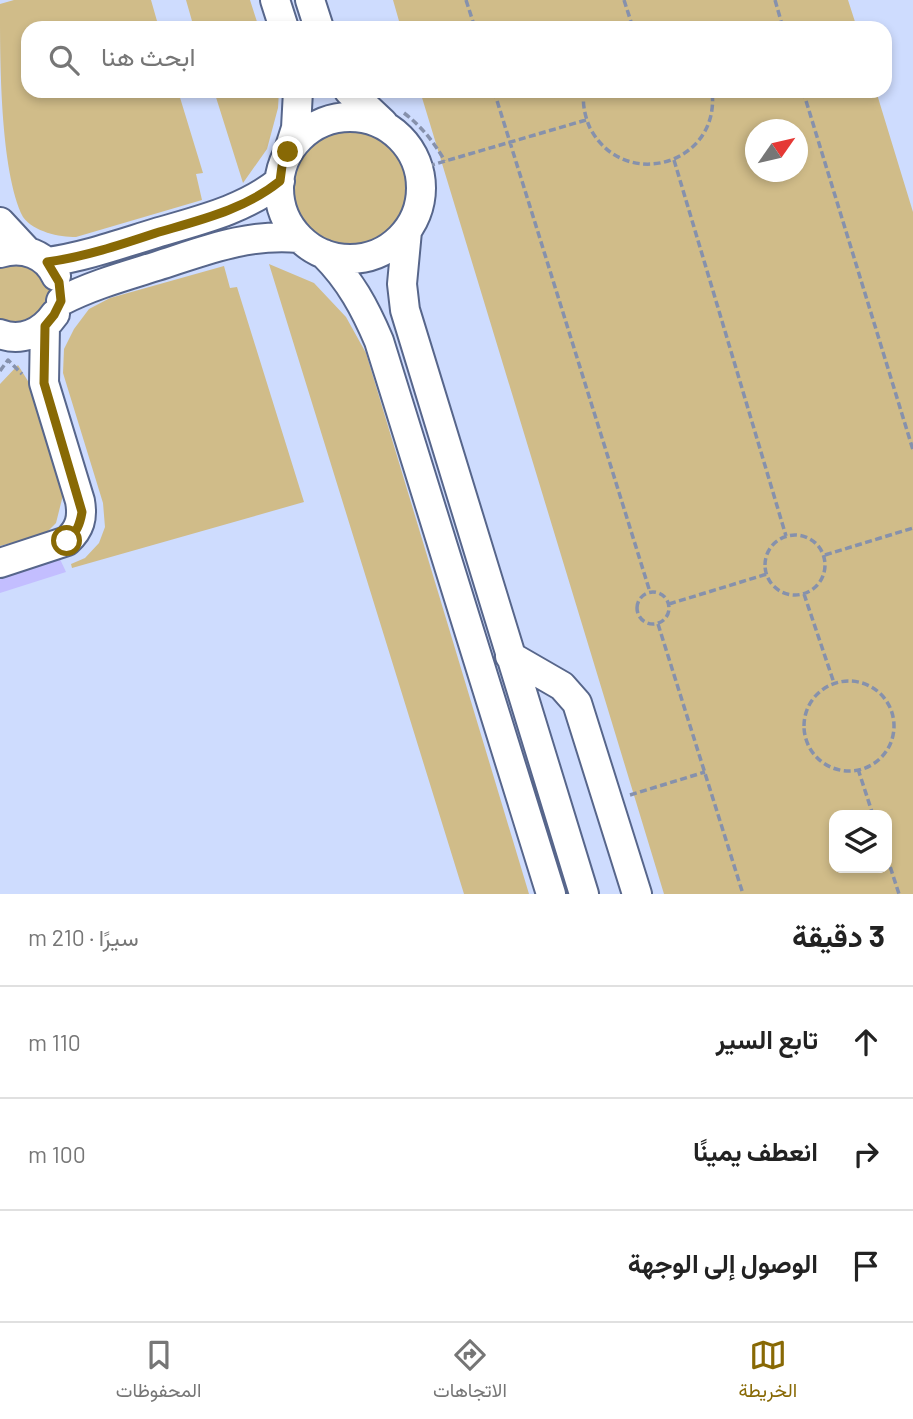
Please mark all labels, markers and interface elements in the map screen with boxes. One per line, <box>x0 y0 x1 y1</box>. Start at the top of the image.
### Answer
search box <box>21 21 892 98</box>
text: ابحث هنا <box>101 40 195 71</box>
icon: search <box>45 41 83 79</box>
north arrow <box>745 119 808 182</box>
route end <box>272 136 303 167</box>
route start <box>51 525 82 556</box>
map controls <box>829 810 892 873</box>
button: layers <box>829 810 892 873</box>
text: 3 دقيقة <box>792 917 885 953</box>
text: سيرًا · 210 m <box>28 923 139 951</box>
text: تابع السير <box>716 1023 818 1054</box>
icon: ahead <box>847 1023 885 1061</box>
text: 110 m <box>28 1028 81 1056</box>
text: انعطف يمينًا <box>693 1135 818 1166</box>
icon: right <box>847 1135 885 1173</box>
text: 100 m <box>28 1140 86 1168</box>
text: الوصول إلى الوجهة <box>628 1247 818 1278</box>
icon: arrive <box>847 1247 885 1285</box>
tab: المحفوظات <box>116 1336 201 1407</box>
tab: الاتجاهات <box>433 1336 507 1407</box>
tab: الخريطة <box>738 1336 797 1407</box>

